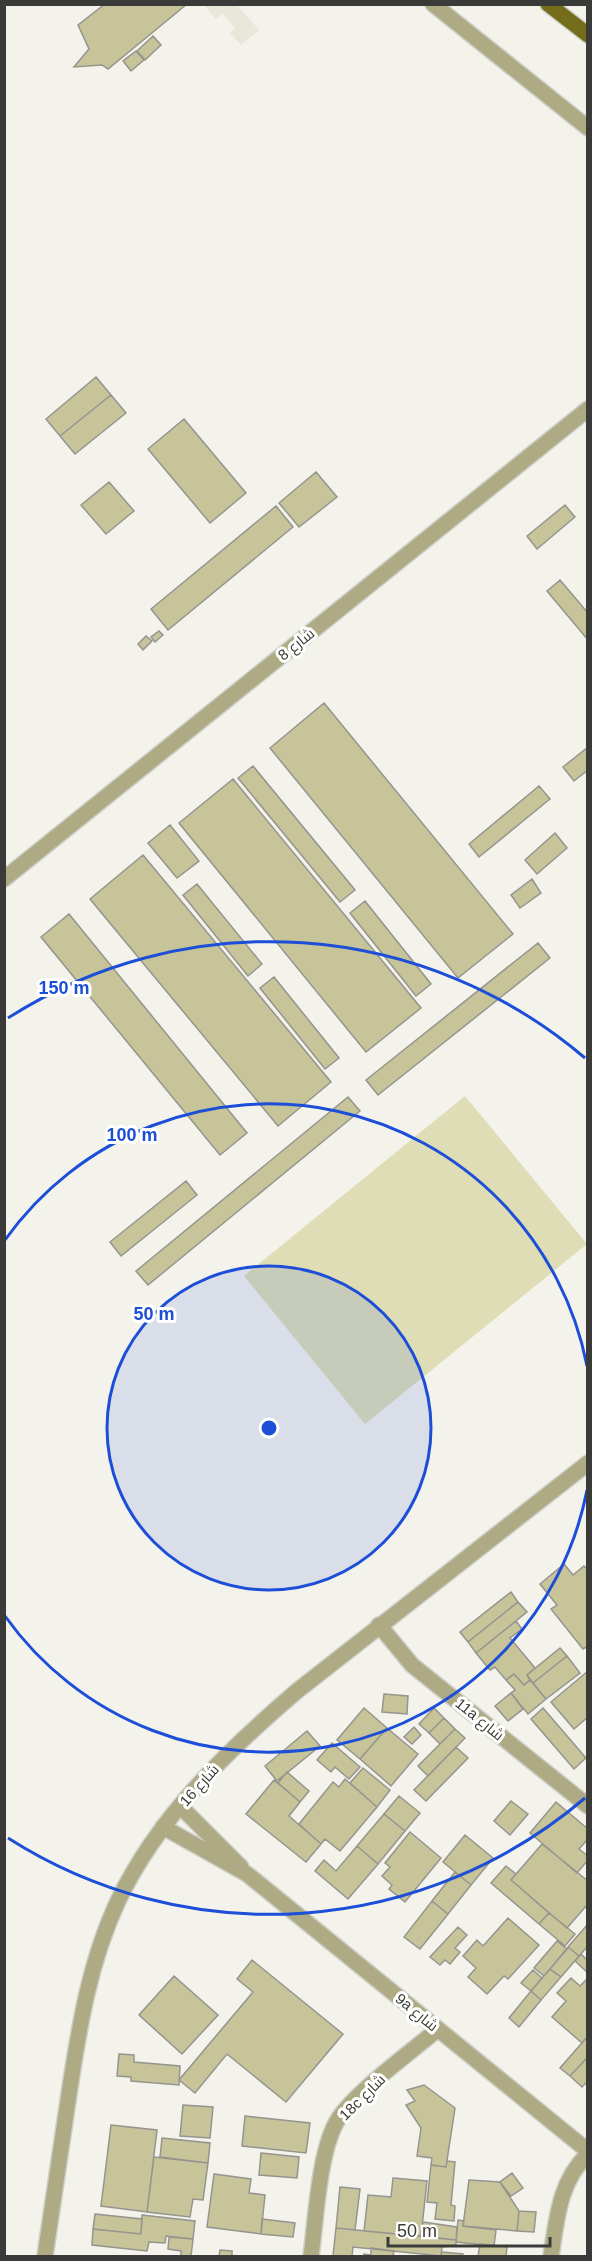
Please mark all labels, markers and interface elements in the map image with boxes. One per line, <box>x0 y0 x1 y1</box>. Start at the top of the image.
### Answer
street label: شارع 8 <box>274 624 319 666</box>
text: 150 m <box>38 978 90 998</box>
text: 100 m <box>106 1125 158 1145</box>
text: 50 m <box>133 1304 175 1324</box>
centre of rings <box>259 1418 279 1438</box>
street label: 11a شارع <box>451 1694 508 1746</box>
street label: شارع 16 <box>176 1761 224 1811</box>
street label: 9a شارع <box>390 1990 442 2037</box>
street label: 18c شارع <box>336 2071 390 2125</box>
scale bar <box>388 2210 550 2248</box>
text: 50 m <box>397 2221 437 2241</box>

